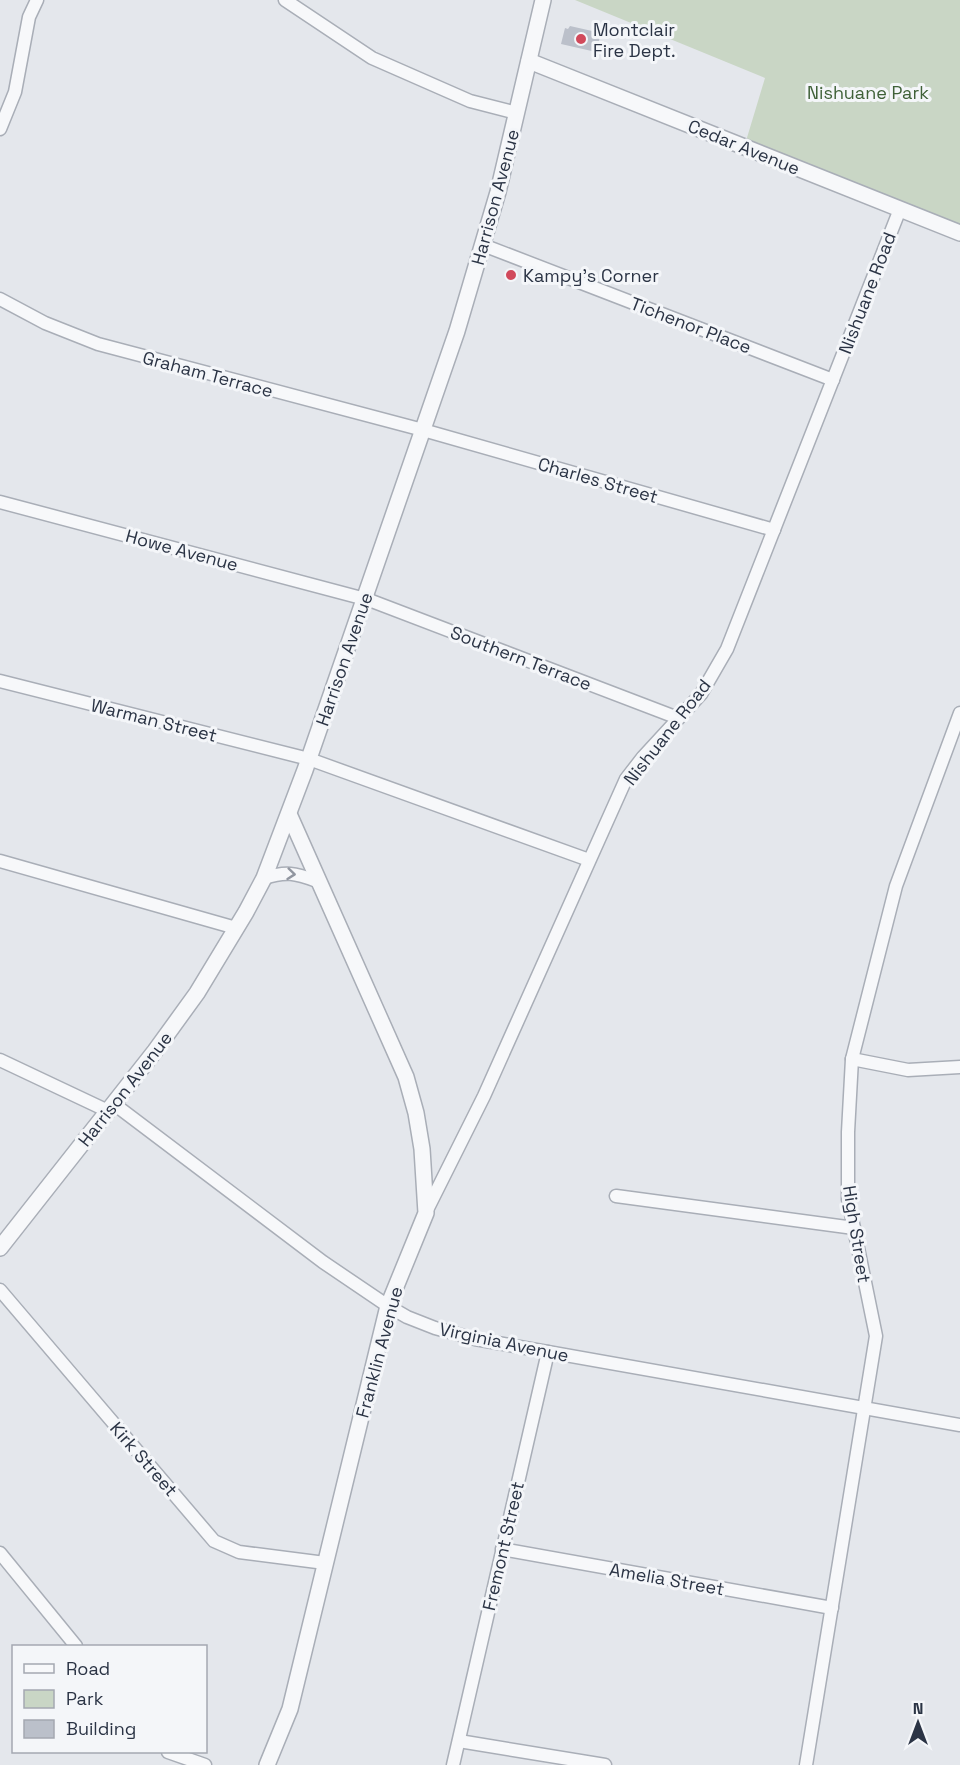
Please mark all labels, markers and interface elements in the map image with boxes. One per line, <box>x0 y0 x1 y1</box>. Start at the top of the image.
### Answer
place label: Montclair Fire Dept. <box>593 18 676 62</box>
marker: Montclair Fire Dept. <box>574 32 588 46</box>
park label: Nishuane Park <box>807 81 929 104</box>
street label: Cedar Avenue <box>685 114 803 180</box>
street label: Harrison Avenue <box>466 127 524 267</box>
street label: Nishuane Road <box>833 229 901 357</box>
place label: Kampy's Corner <box>523 264 659 287</box>
marker: Kampy's Corner <box>504 268 518 282</box>
street label: Tichenor Place <box>627 291 755 359</box>
street label: Graham Terrace <box>140 346 276 402</box>
street label: Charles Street <box>535 452 661 508</box>
street label: Howe Avenue <box>123 524 241 576</box>
street label: Harrison Avenue <box>310 589 378 729</box>
street label: Southern Terrace <box>447 621 595 695</box>
street label: Nishuane Road <box>618 674 716 790</box>
street label: Warman Street <box>89 693 219 747</box>
one-way arrow <box>286 867 295 880</box>
street label: Harrison Avenue <box>73 1027 177 1151</box>
street label: High Street <box>838 1184 876 1284</box>
street label: Franklin Avenue <box>350 1284 408 1420</box>
street label: Virginia Avenue <box>437 1317 571 1367</box>
street label: Kirk Street <box>105 1417 183 1501</box>
street label: Fremont Street <box>477 1479 529 1613</box>
street label: Amelia Street <box>608 1558 726 1600</box>
legend <box>12 1645 207 1753</box>
text: Road <box>66 1657 110 1680</box>
text: Park <box>66 1687 104 1710</box>
north arrow <box>888 1693 948 1753</box>
text: N <box>913 1698 923 1719</box>
text: Building <box>66 1717 136 1740</box>

